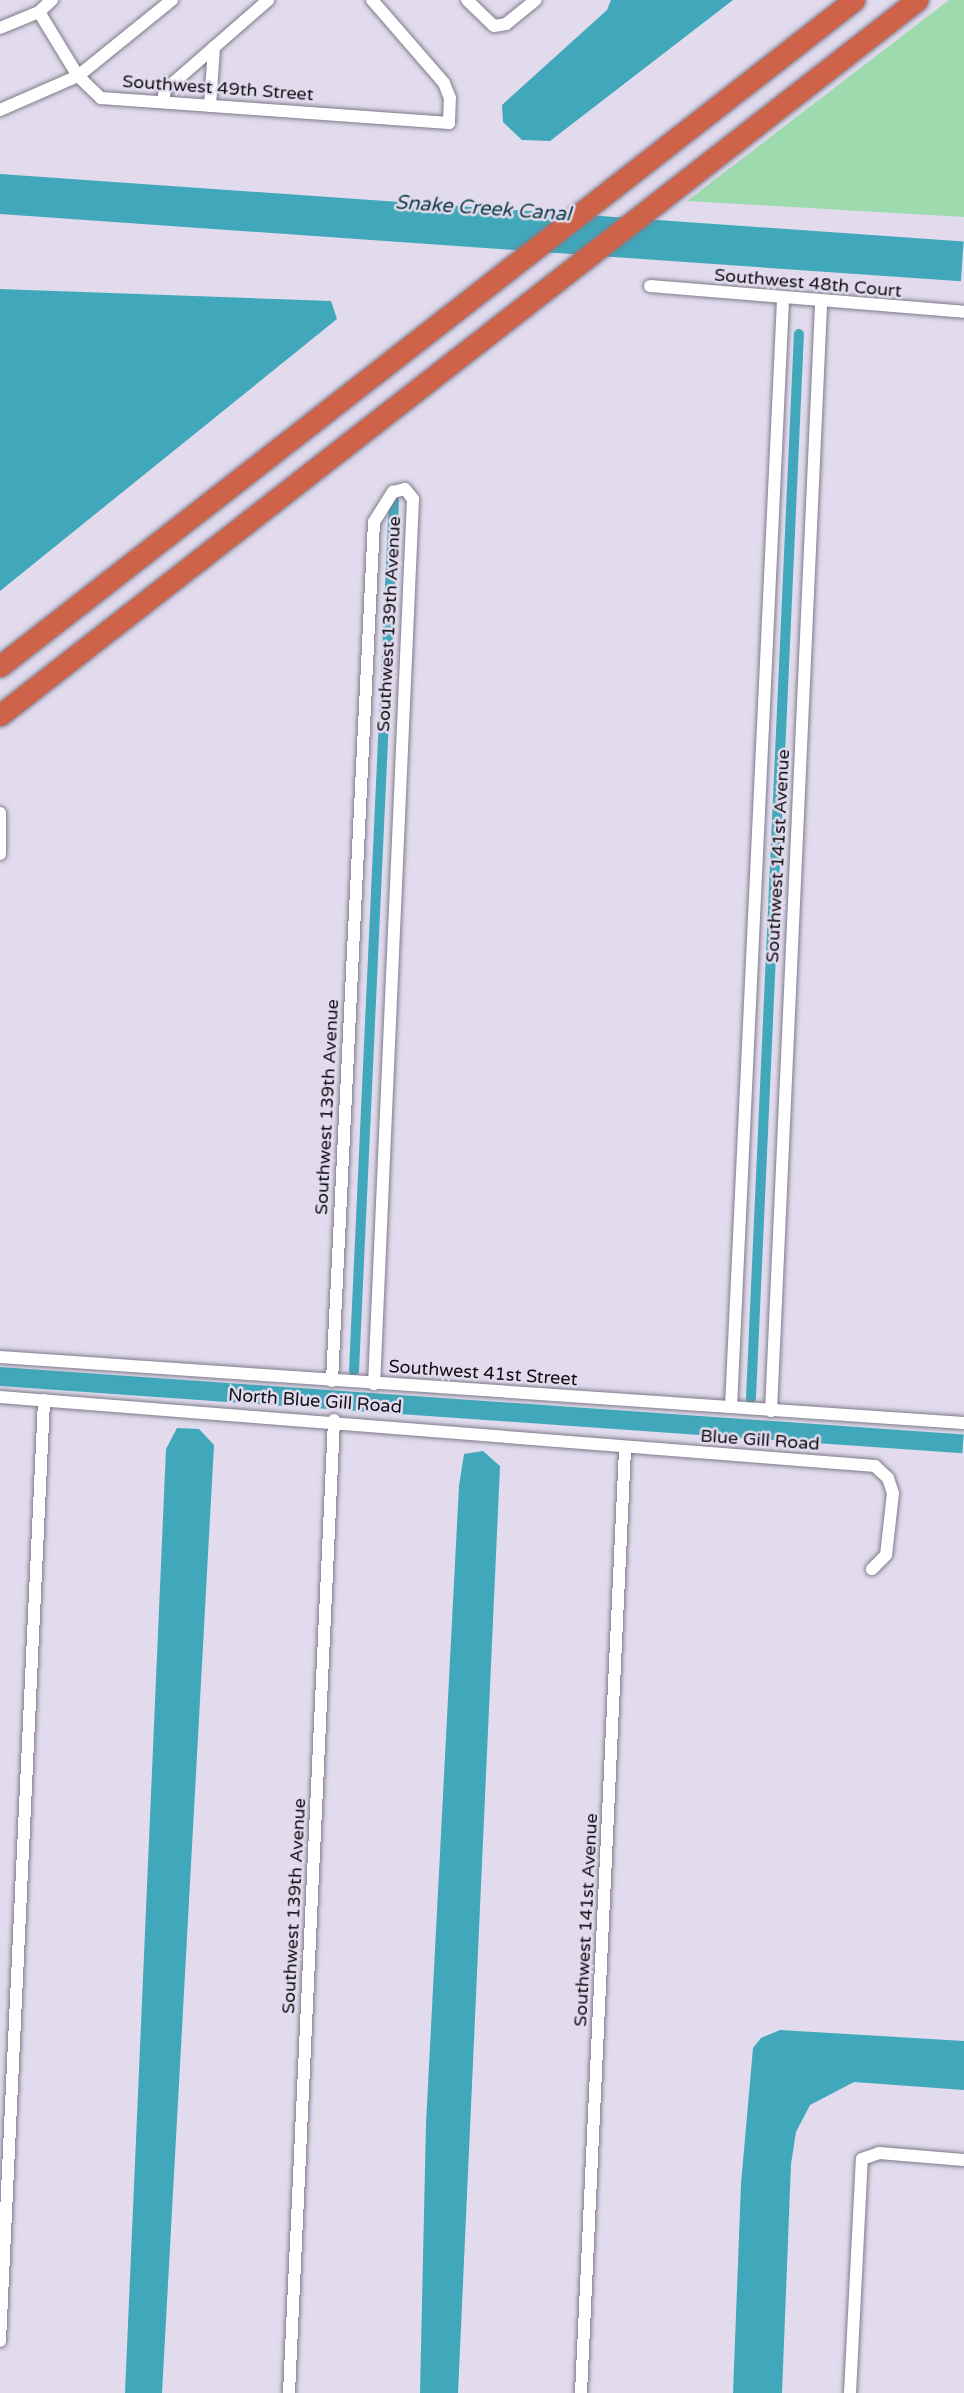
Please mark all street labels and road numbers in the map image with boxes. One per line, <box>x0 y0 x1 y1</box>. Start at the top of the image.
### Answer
street label: Southwest 49th Street <box>122 71 314 105</box>
street label: Southwest 48th Court <box>713 264 903 302</box>
street label: Southwest 139th Avenue <box>373 516 405 732</box>
street label: Southwest 141st Avenue <box>762 749 794 963</box>
street label: Southwest 139th Avenue <box>311 999 343 1215</box>
street label: Southwest 41st Street <box>388 1356 578 1390</box>
street label: North Blue Gill Road <box>227 1384 403 1418</box>
street label: Blue Gill Road <box>700 1425 820 1455</box>
street label: Southwest 139th Avenue <box>278 1798 310 2014</box>
street label: Southwest 141st Avenue <box>570 1813 602 2027</box>

